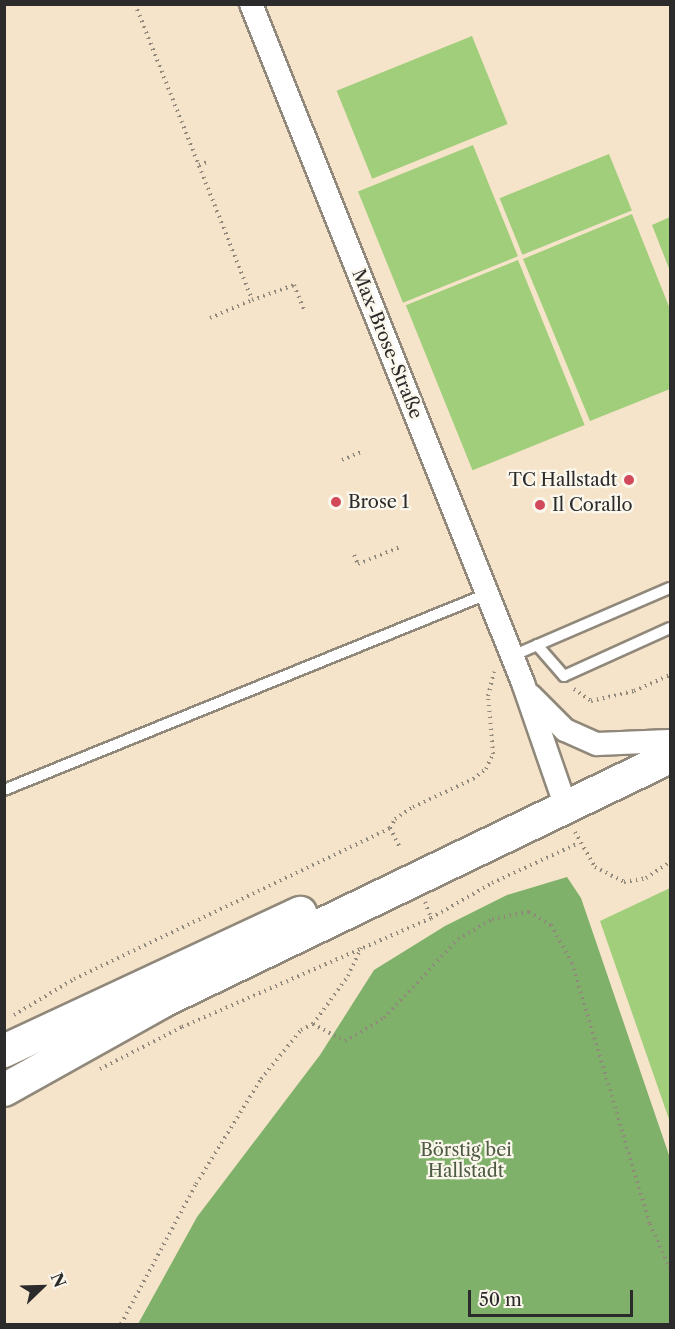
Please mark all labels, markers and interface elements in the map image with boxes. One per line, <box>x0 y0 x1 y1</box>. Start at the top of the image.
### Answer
street label: Max-Brose-Straße <box>347 266 427 422</box>
place label: TC Hallstadt <box>508 469 617 491</box>
marker: TC Hallstadt <box>622 473 636 487</box>
place label: Brose 1 <box>348 491 409 513</box>
place label: Il Corallo <box>552 494 633 516</box>
marker: Brose 1 <box>329 495 343 509</box>
marker: Il Corallo <box>533 498 547 512</box>
park label: Börstig bei Hallstadt <box>420 1140 512 1182</box>
north arrow <box>12 1257 72 1317</box>
text: N <box>47 1270 70 1290</box>
scale bar <box>471 1278 636 1316</box>
text: 50 m <box>479 1289 522 1311</box>

